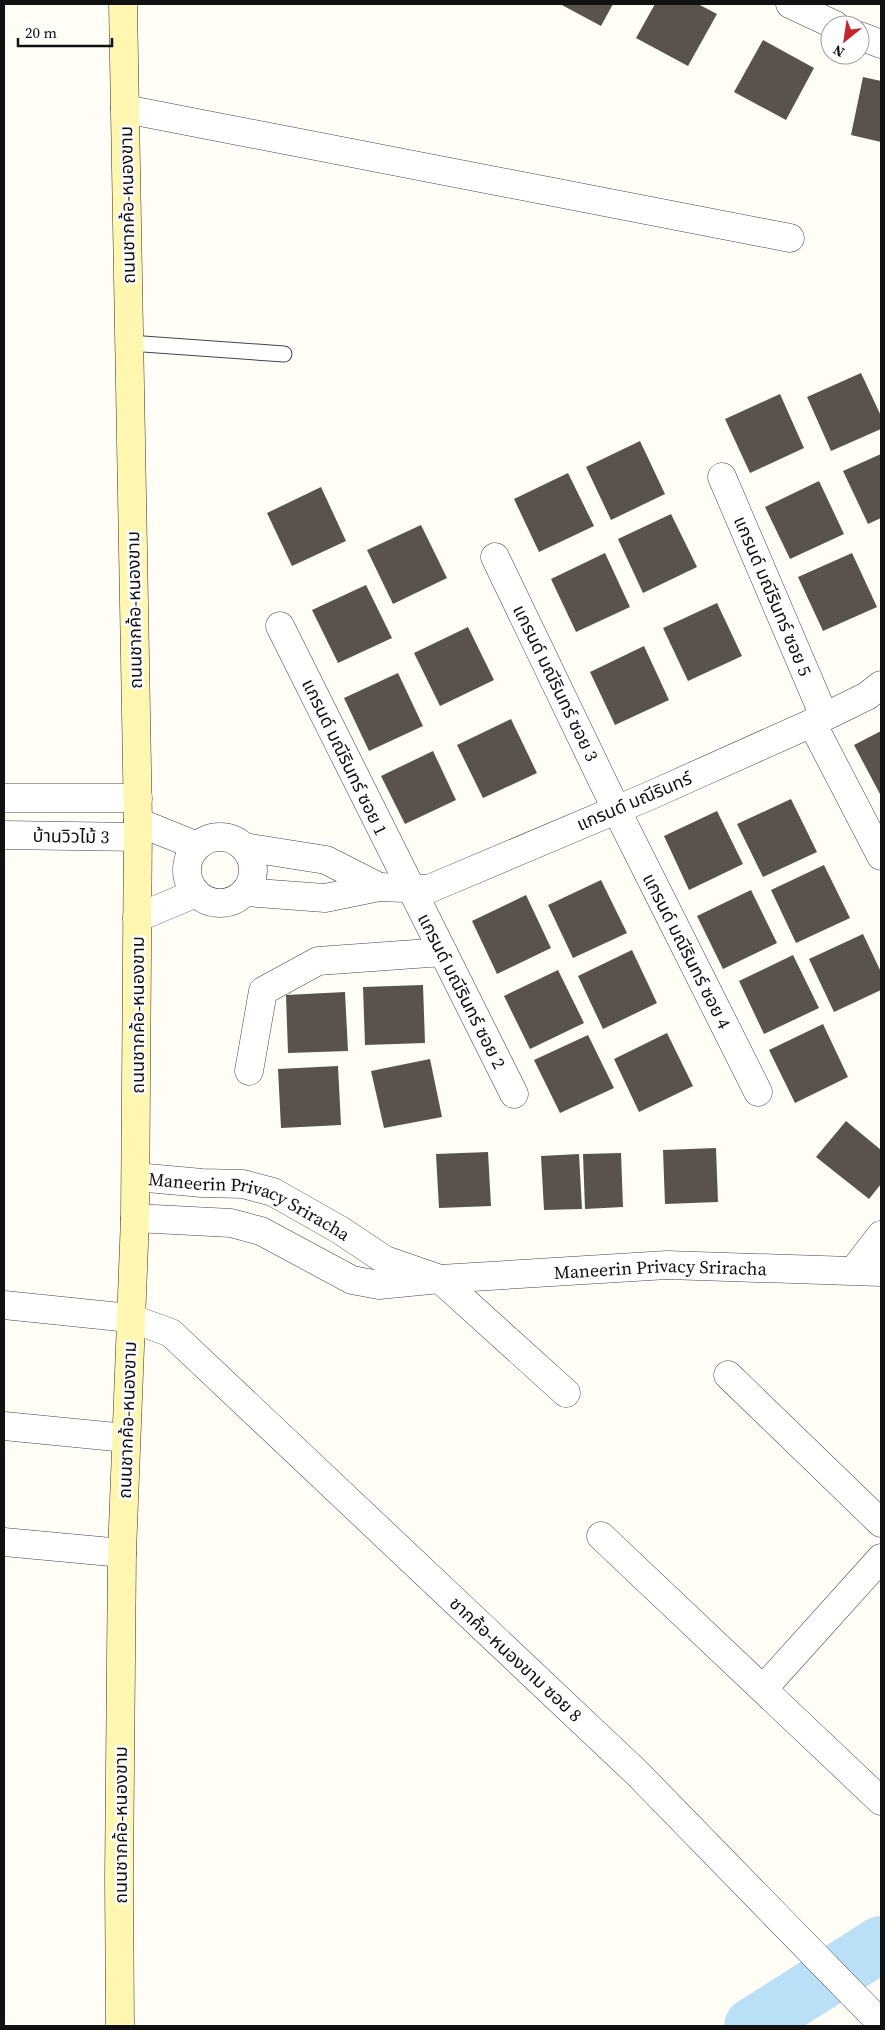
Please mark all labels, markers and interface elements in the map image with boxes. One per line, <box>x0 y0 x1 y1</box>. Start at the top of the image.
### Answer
scale bar <box>18 15 111 47</box>
north arrow <box>820 15 870 65</box>
text: 20 m <box>25 22 57 43</box>
text: N <box>829 40 848 62</box>
street label: ถนนชากค้อ-หนองขาม <box>113 126 141 284</box>
street label: แกรนด์ มณีรินทร์ ซอย 5 <box>728 512 818 680</box>
street label: ถนนชากค้อ-หนองขาม <box>120 531 148 689</box>
street label: แกรนด์ มณีรินทร์ ซอย 3 <box>507 600 605 766</box>
street label: แกรนด์ มณีรินทร์ ซอย 1 <box>296 674 394 840</box>
street label: แกรนด์ มณีรินทร์ <box>572 765 696 837</box>
street label: บ้านวิวไม้ 3 <box>32 823 110 849</box>
street label: แกรนด์ มณีรินทร์ ซอย 4 <box>637 869 737 1033</box>
street label: แกรนด์ มณีรินทร์ ซอย 2 <box>412 909 512 1073</box>
street label: ถนนชากค้อ-หนองขาม <box>125 936 150 1094</box>
street label: Maneerin Privacy Sriracha <box>147 1166 356 1247</box>
street label: Maneerin Privacy Sriracha <box>553 1252 768 1284</box>
street label: ถนนชากค้อ-หนองขาม <box>112 1341 142 1499</box>
street label: ชากค้อ-หนองขาม ซอย 8 <box>444 1591 588 1727</box>
street label: ถนนชากค้อ-หนองขาม <box>108 1746 133 1904</box>

